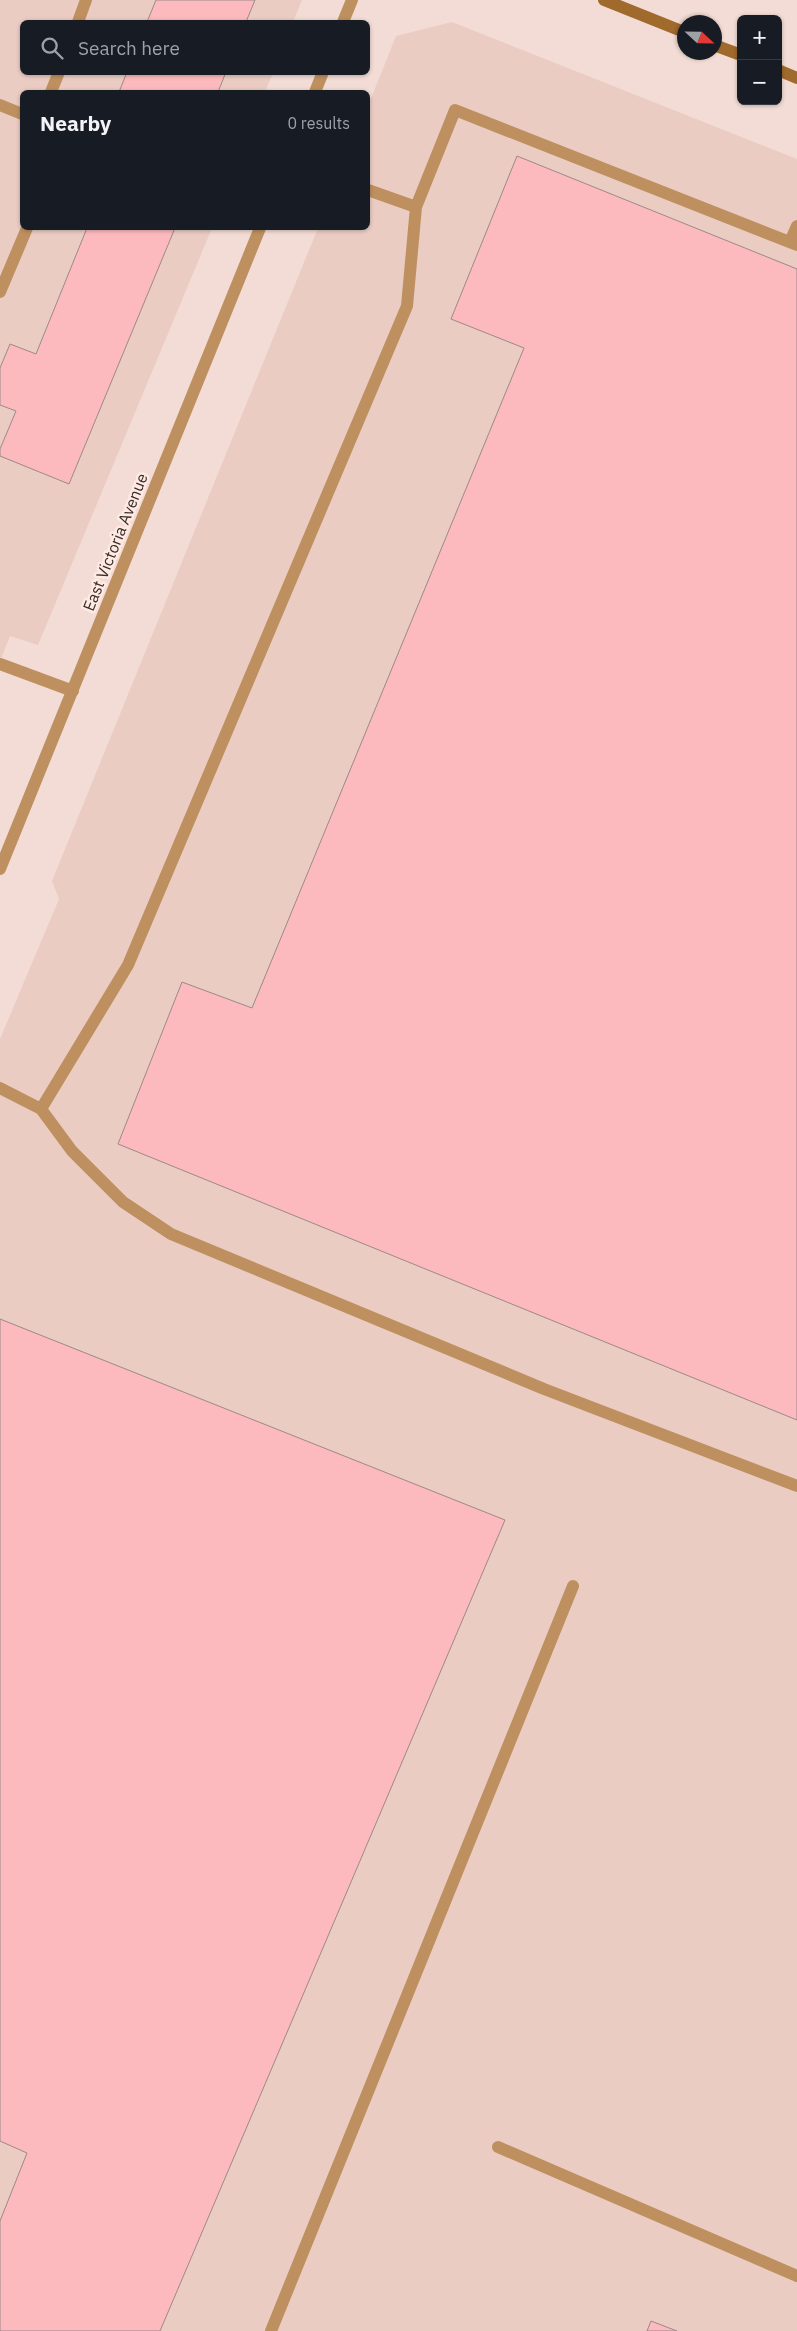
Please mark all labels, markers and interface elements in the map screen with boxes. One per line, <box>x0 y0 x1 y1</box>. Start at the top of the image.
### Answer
north arrow <box>677 15 722 60</box>
map controls <box>737 15 782 105</box>
button: + <box>737 15 782 60</box>
search box <box>20 20 370 75</box>
icon: search <box>38 34 66 62</box>
text: Search here <box>78 36 180 60</box>
button: − <box>737 60 782 105</box>
text: Nearby <box>40 109 111 137</box>
text: 0 results <box>287 113 350 133</box>
street label: East Victoria Avenue <box>78 470 152 614</box>

